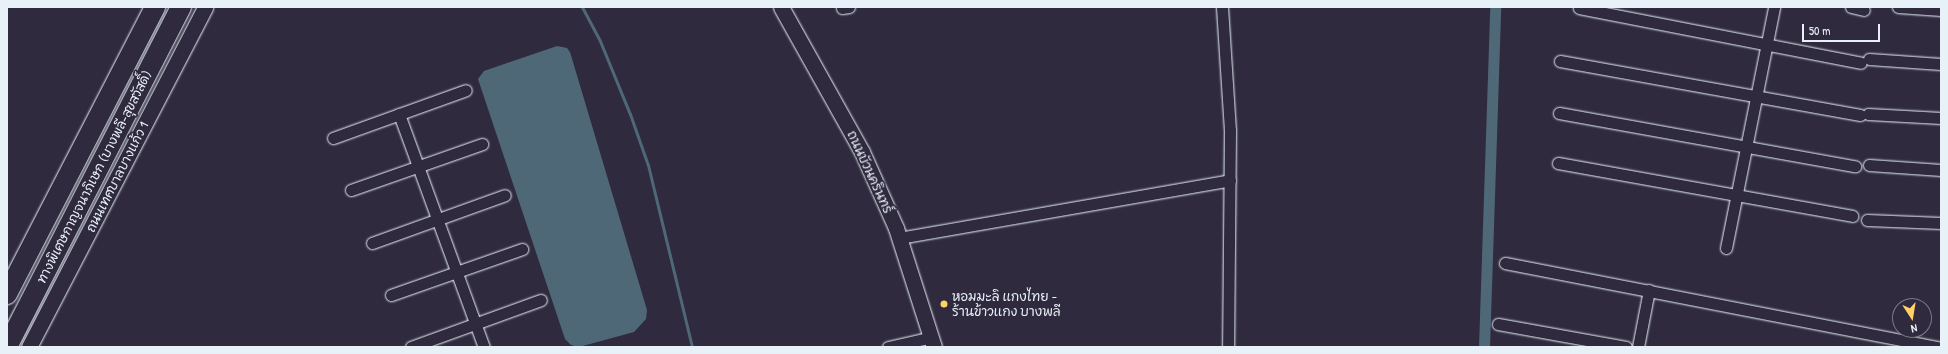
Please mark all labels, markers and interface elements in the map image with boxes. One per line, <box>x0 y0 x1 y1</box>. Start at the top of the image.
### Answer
scale bar <box>1804 16 1882 42</box>
text: 50 m <box>1809 22 1830 39</box>
street label: ทางพิเศษกาญจนาภิเษก (บางพลี-สุขสวัสดิ์) <box>33 68 155 286</box>
street label: ถนนเทศบาลบางแก้ว 1 <box>82 119 152 235</box>
street label: ถนนบัวนครินทร์ <box>844 128 896 216</box>
place label: หอมมะลิ เเกงไทย - ร้านข้าวแกง บางพลี <box>952 289 1061 320</box>
north arrow <box>1892 298 1932 338</box>
marker: หอมมะลิ เเกงไทย - ร้านข้าวแกง บางพลี <box>939 299 949 309</box>
text: N <box>1910 321 1919 336</box>

